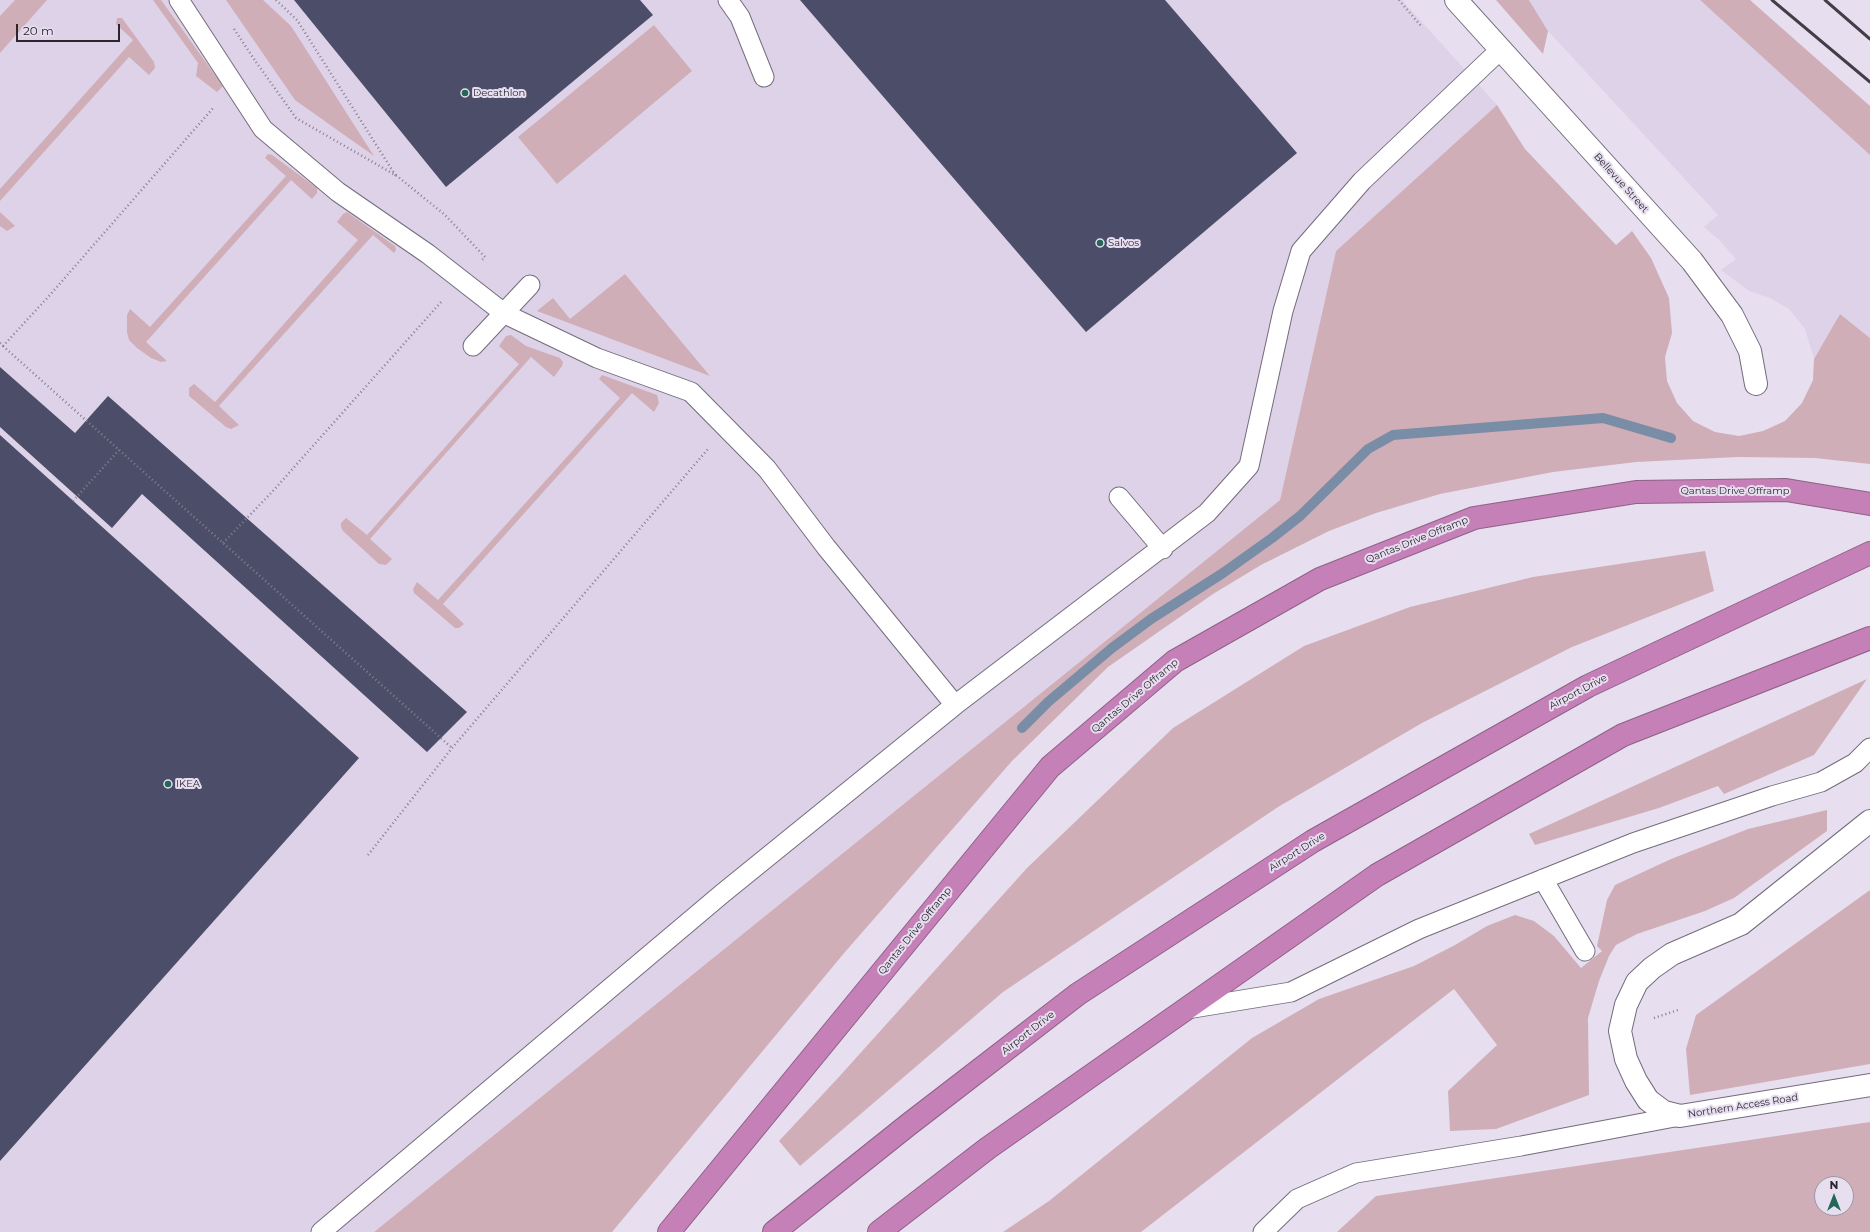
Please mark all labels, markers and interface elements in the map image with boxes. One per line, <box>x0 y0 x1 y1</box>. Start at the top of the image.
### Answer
scale bar <box>18 16 122 42</box>
text: 20 m <box>23 23 54 38</box>
place label: Decathlon <box>473 87 525 99</box>
marker: Decathlon <box>460 88 470 98</box>
street label: Bellevue Street <box>1591 151 1651 215</box>
place label: Salvos <box>1108 237 1139 249</box>
marker: Salvos <box>1095 238 1105 248</box>
street label: Qantas Drive Offramp <box>1680 485 1790 497</box>
street label: Qantas Drive Offramp <box>1364 514 1470 566</box>
street label: Qantas Drive Offramp <box>1089 656 1181 736</box>
street label: Airport Drive <box>1547 672 1609 712</box>
place label: IKEA <box>176 778 200 790</box>
marker: IKEA <box>163 779 173 789</box>
street label: Airport Drive <box>1267 830 1327 874</box>
street label: Qantas Drive Offramp <box>876 885 954 977</box>
street label: Airport Drive <box>999 1009 1057 1057</box>
street label: Northern Access Road <box>1687 1091 1799 1121</box>
north arrow <box>1814 1176 1854 1216</box>
text: N <box>1830 1178 1838 1192</box>

